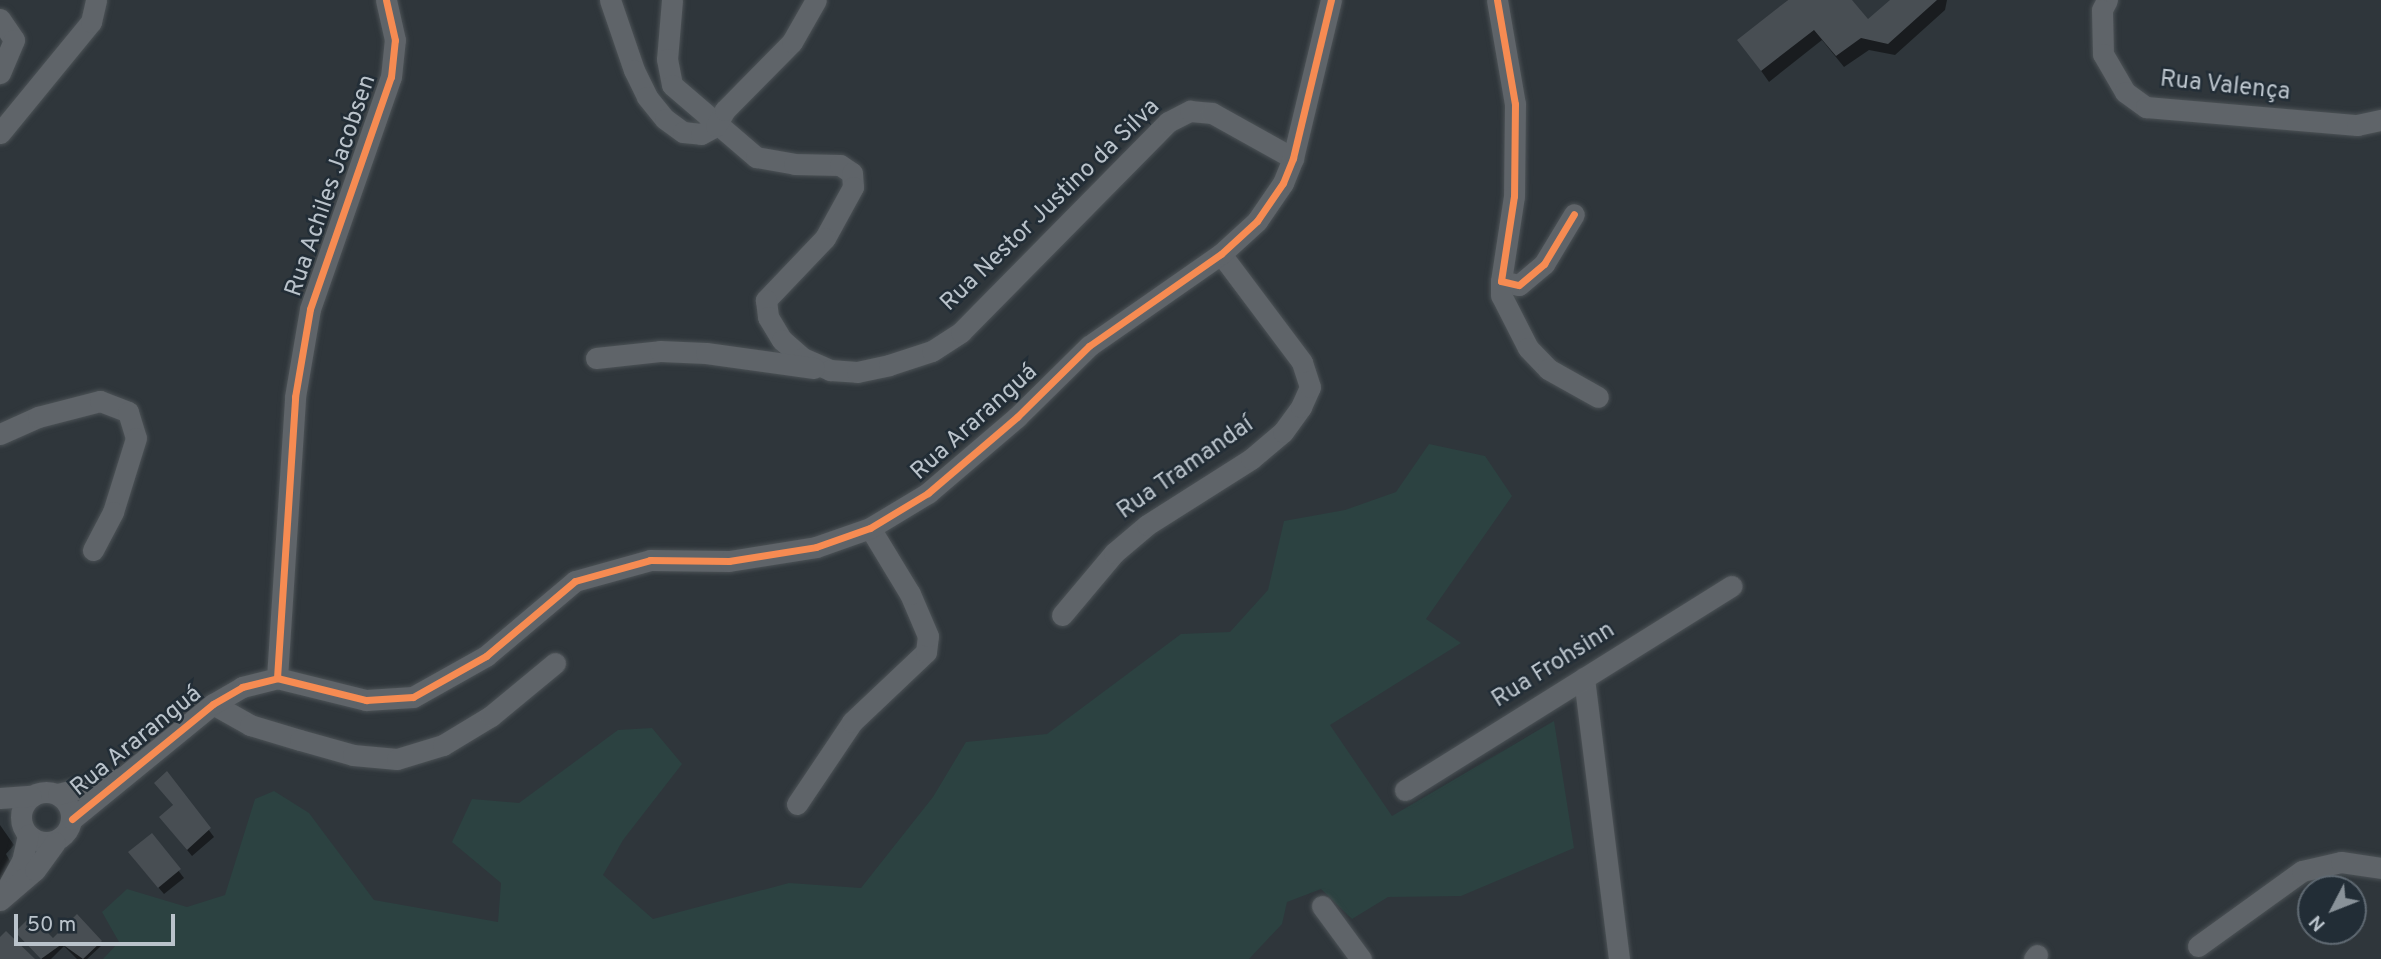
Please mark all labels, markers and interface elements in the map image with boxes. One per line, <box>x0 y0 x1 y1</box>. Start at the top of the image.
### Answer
street label: Rua Valença <box>2158 66 2292 108</box>
street label: Rua Achiles Jacobsen <box>280 71 384 301</box>
street label: Rua Nestor Justino da Silva <box>935 94 1167 318</box>
street label: Rua Araranguá <box>906 358 1044 488</box>
street label: Rua Tramandaí <box>1112 411 1260 527</box>
street label: Rua Frohsinn <box>1487 617 1621 715</box>
street label: Rua Araranguá <box>65 680 209 804</box>
north arrow <box>2297 875 2367 945</box>
scale bar <box>18 900 178 944</box>
text: N <box>2304 910 2331 936</box>
text: 50 m <box>27 912 76 939</box>

